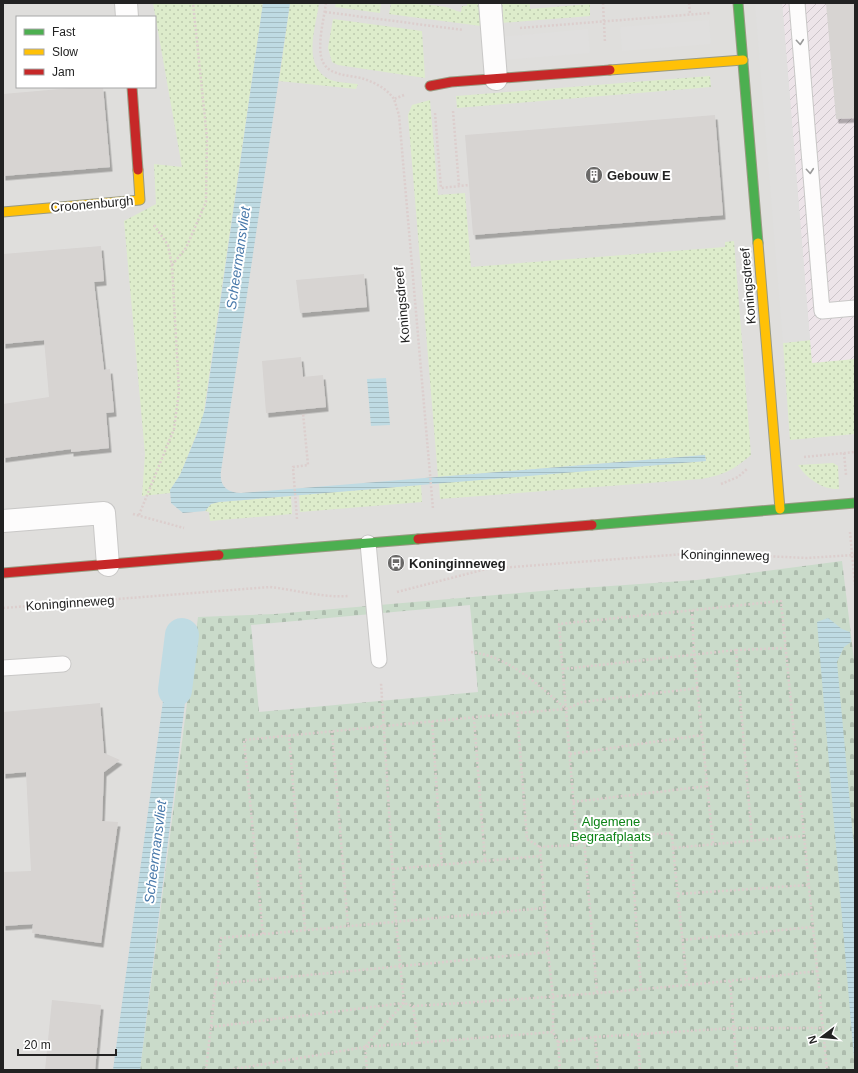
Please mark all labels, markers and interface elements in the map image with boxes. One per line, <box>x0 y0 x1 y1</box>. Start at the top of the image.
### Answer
legend <box>16 16 156 88</box>
text: Fast <box>52 25 76 39</box>
one-way arrow <box>795 39 804 45</box>
text: Slow <box>52 45 78 59</box>
text: Jam <box>52 65 75 79</box>
building icon: Gebouw E <box>584 165 604 185</box>
place label: Gebouw E <box>607 168 671 183</box>
one-way arrow <box>806 168 815 174</box>
street label: Croonenburgh <box>50 193 134 215</box>
water label: Scheermansvliet <box>223 205 253 310</box>
street label: Koningsdreef <box>737 247 759 325</box>
street label: Koningsdreef <box>391 266 413 344</box>
street label: Koninginneweg <box>680 547 770 563</box>
bus stop icon: Koninginneweg <box>386 553 406 573</box>
place label: Koninginneweg <box>409 556 506 571</box>
street label: Koninginneweg <box>25 592 115 614</box>
water label: Scheermansvliet <box>141 799 169 904</box>
park label: Algemene Begraafplaats <box>571 814 652 844</box>
north arrow <box>802 1017 842 1057</box>
scale bar <box>18 1031 116 1057</box>
text: N <box>806 1034 819 1045</box>
text: 20 m <box>24 1038 51 1052</box>

